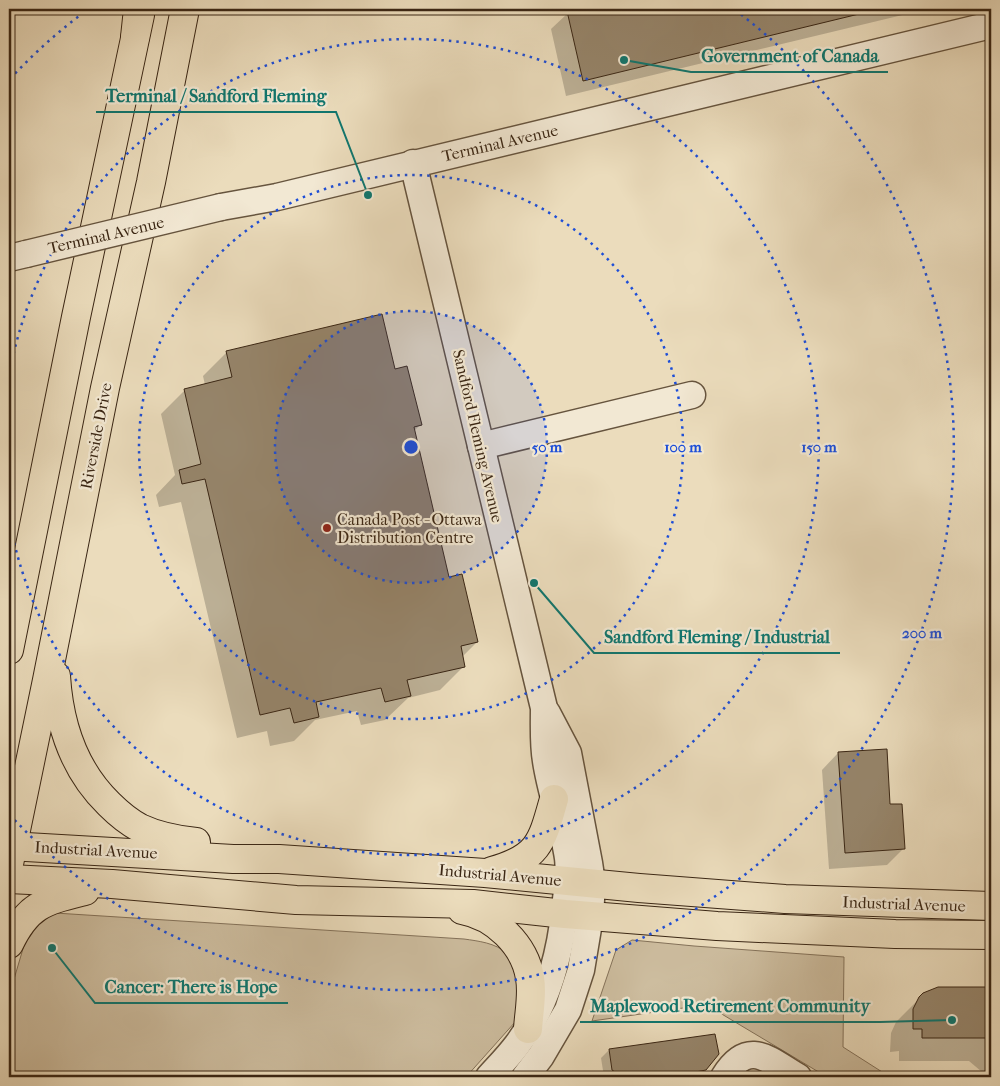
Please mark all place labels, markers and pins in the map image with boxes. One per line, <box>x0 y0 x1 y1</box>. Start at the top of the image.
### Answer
callout: Government of Canada <box>691 39 888 72</box>
callout: Terminal / Sandford Fleming <box>96 79 336 112</box>
centre of rings <box>402 438 420 456</box>
place label: Canada Post - Ottawa Distribution Centre <box>337 510 482 547</box>
marker: Canada Post - Ottawa Distribution Centre <box>321 522 333 534</box>
callout: Sandford Fleming / Industrial <box>594 620 840 653</box>
callout: Cancer: There is Hope <box>95 970 288 1003</box>
callout: Maplewood Retirement Community <box>580 989 880 1022</box>

